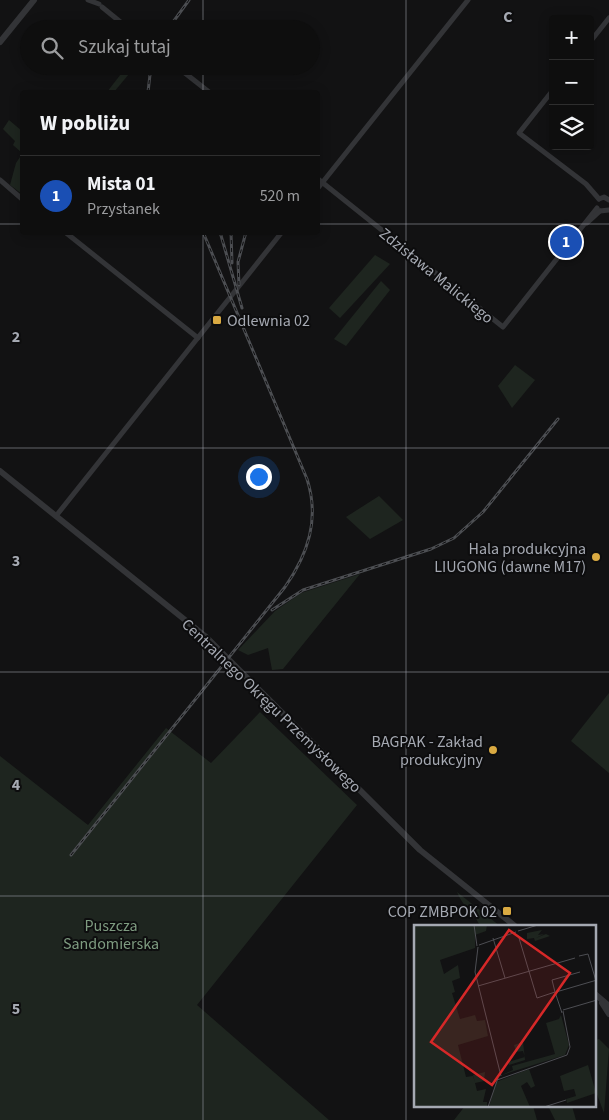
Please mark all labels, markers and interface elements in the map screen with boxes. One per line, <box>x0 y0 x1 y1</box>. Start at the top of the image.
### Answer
text: C <box>503 6 513 28</box>
map controls <box>549 15 594 150</box>
button: + <box>549 15 594 60</box>
search box <box>20 20 320 75</box>
icon: search <box>38 34 66 62</box>
text: Szukaj tutaj <box>78 34 171 61</box>
button: − <box>549 60 594 105</box>
button: layers <box>549 105 594 150</box>
text: W pobliżu <box>40 108 130 138</box>
text: Mista 01 <box>87 171 156 198</box>
text: 1 <box>52 185 60 207</box>
text: 520 m <box>260 185 300 207</box>
text: Przystanek <box>87 198 160 220</box>
street label: Zdzisława Malickiego <box>375 223 498 329</box>
pin: 1 <box>550 223 582 261</box>
place label: Odlewnia 02 <box>227 310 310 332</box>
marker: Odlewnia 02 <box>211 314 223 326</box>
text: 2 <box>12 326 20 348</box>
your location <box>246 464 272 490</box>
place label: Hala produkcyjna LIUGONG (dawne M17) <box>434 538 586 578</box>
text: 3 <box>12 550 20 572</box>
marker: Hala produkcyjna LIUGONG (dawne M17) <box>590 551 602 563</box>
street label: Centralnego Okręgu Przemysłowego <box>177 614 366 798</box>
place label: BAGPAK - Zakład produkcyjny <box>371 731 484 771</box>
marker: BAGPAK - Zakład produkcyjny <box>487 744 499 756</box>
text: 4 <box>12 774 21 796</box>
place label: COP ZMBPOK 02 <box>388 901 497 923</box>
marker: COP ZMBPOK 02 <box>501 905 513 917</box>
park label: Puszcza Sandomierska <box>63 915 159 955</box>
inset map <box>414 925 596 1108</box>
text: 5 <box>12 998 20 1020</box>

